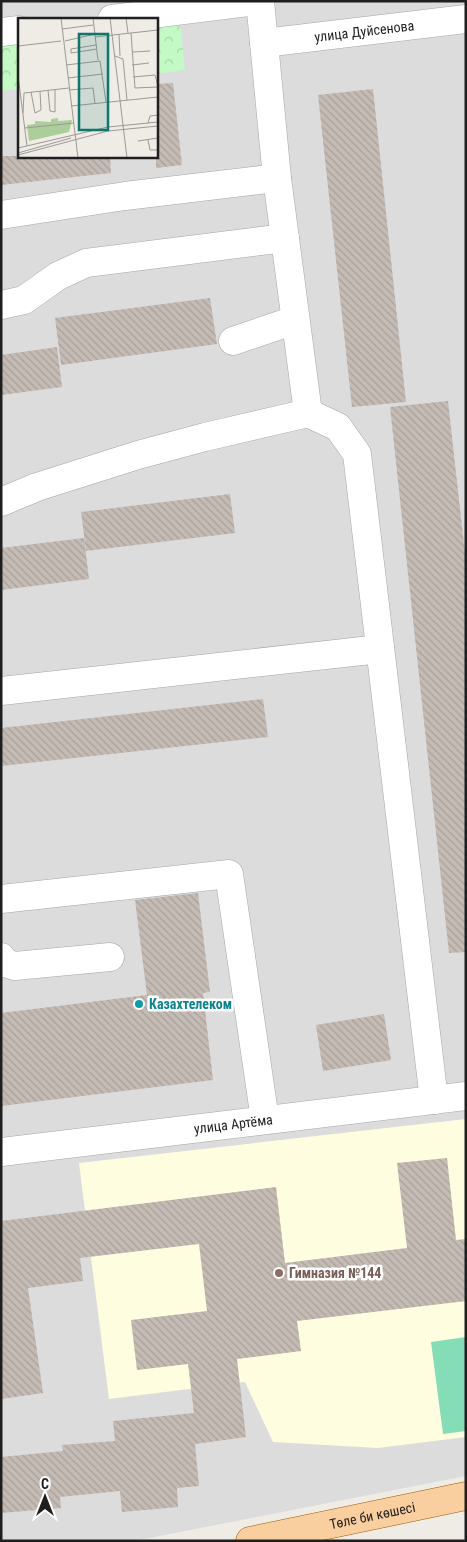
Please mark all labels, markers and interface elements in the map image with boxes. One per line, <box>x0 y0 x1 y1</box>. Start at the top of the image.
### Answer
street label: улица Дуйсенова <box>314 17 415 45</box>
inset map <box>18 18 158 158</box>
place label: Казахтелеком <box>149 996 232 1012</box>
marker: Казахтелеком <box>133 998 145 1010</box>
street label: улица Артёма <box>193 1111 274 1137</box>
place label: Гимназия №144 <box>289 1265 381 1281</box>
marker: Гимназия №144 <box>273 1267 285 1279</box>
north arrow <box>20 1472 70 1522</box>
text: С <box>41 1476 49 1492</box>
street label: Төле би көшесі <box>328 1499 417 1532</box>

